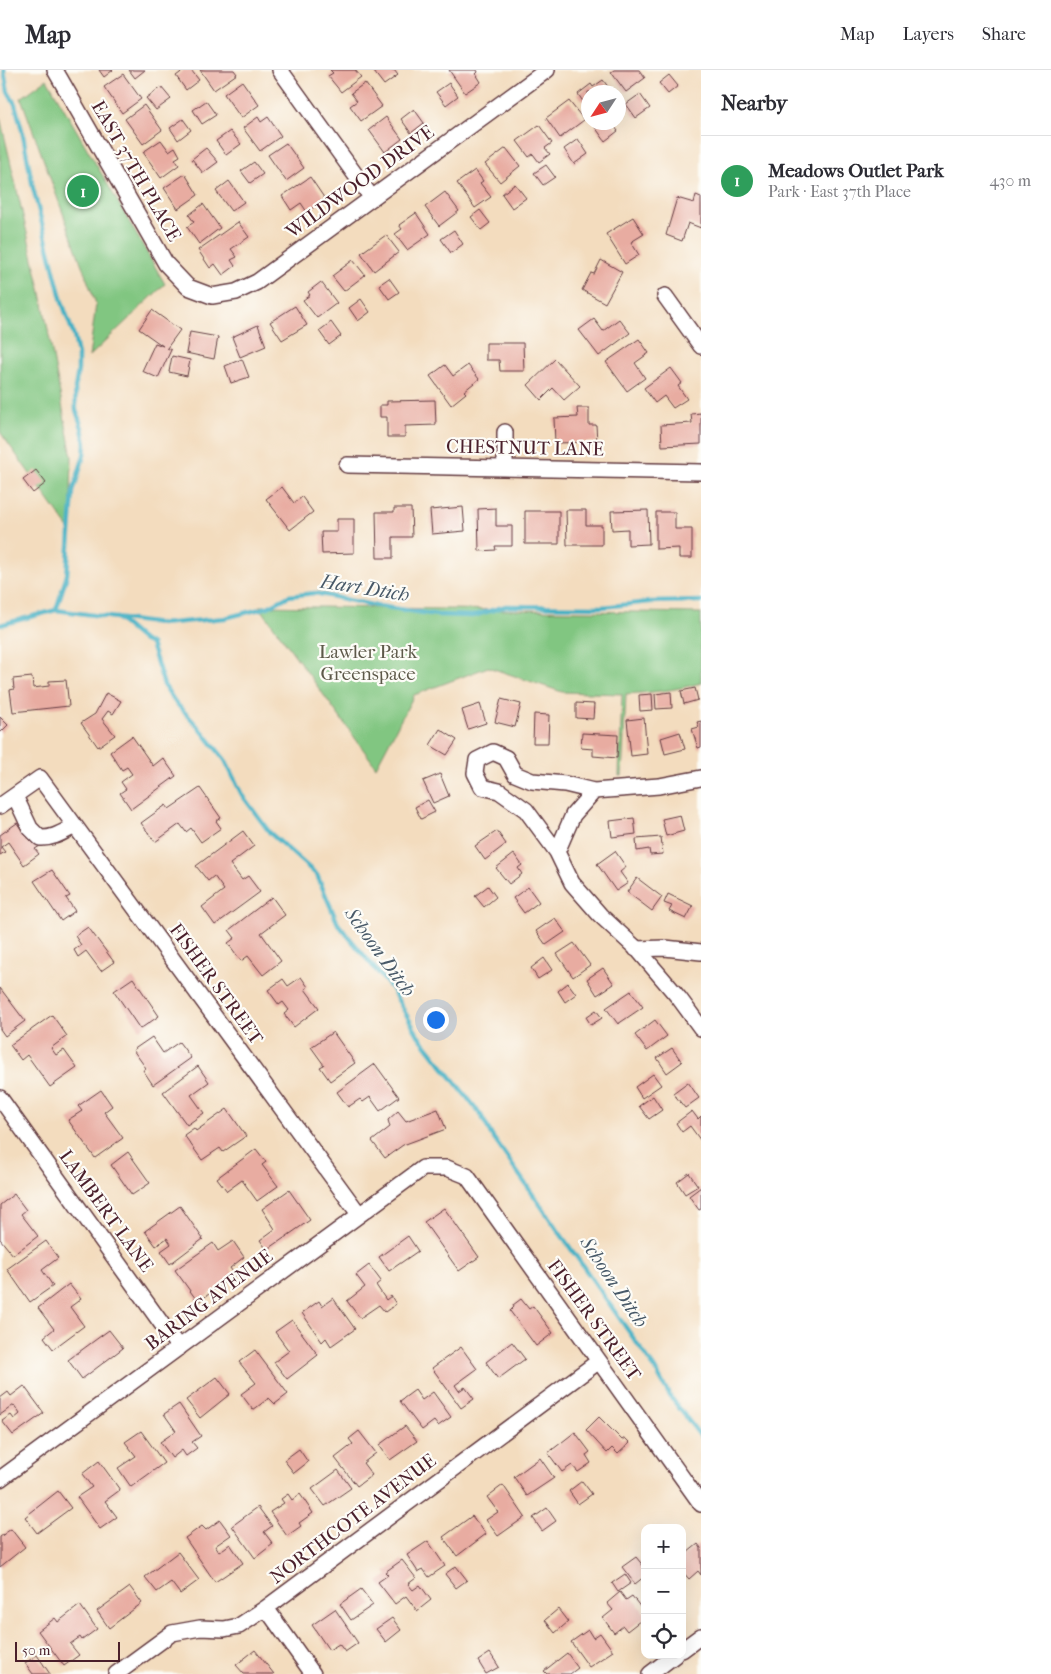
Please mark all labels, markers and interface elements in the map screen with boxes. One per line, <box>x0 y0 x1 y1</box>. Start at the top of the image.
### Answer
text: Map <box>25 21 71 49</box>
text: Map <box>840 24 874 45</box>
text: Layers <box>902 24 954 45</box>
text: Share <box>982 24 1026 45</box>
north arrow <box>581 85 626 130</box>
text: Nearby <box>721 91 787 115</box>
street label: EAST 37TH PLACE <box>87 97 185 246</box>
street label: WILDWOOD DRIVE <box>281 121 439 244</box>
text: Meadows Outlet Park <box>768 160 944 182</box>
text: 1 <box>734 171 740 190</box>
text: 430 m <box>989 171 1031 190</box>
pin: 1 <box>67 172 99 210</box>
text: Park · East 37th Place <box>768 182 911 201</box>
street label: CHESTNUT LANE <box>446 436 605 460</box>
water label: Hart Dtich <box>318 569 411 606</box>
park label: Lawler Park Greenspace <box>319 641 417 685</box>
water label: Schoon Ditch <box>339 902 420 1001</box>
street label: FISHER STREET <box>165 919 267 1049</box>
your location <box>423 1007 449 1033</box>
street label: LAMBERT LANE <box>54 1146 158 1277</box>
water label: Schoon Ditch <box>575 1231 653 1332</box>
street label: BARING AVENUE <box>141 1245 277 1355</box>
street label: FISHER STREET <box>543 1255 645 1385</box>
street label: NORTHCOTE AVENUE <box>266 1449 441 1589</box>
map controls <box>641 1524 686 1659</box>
button: + <box>641 1524 686 1569</box>
button: − <box>641 1569 686 1614</box>
button: locate <box>641 1614 686 1659</box>
scale bar <box>15 1639 120 1662</box>
text: 50 m <box>22 1642 50 1659</box>

